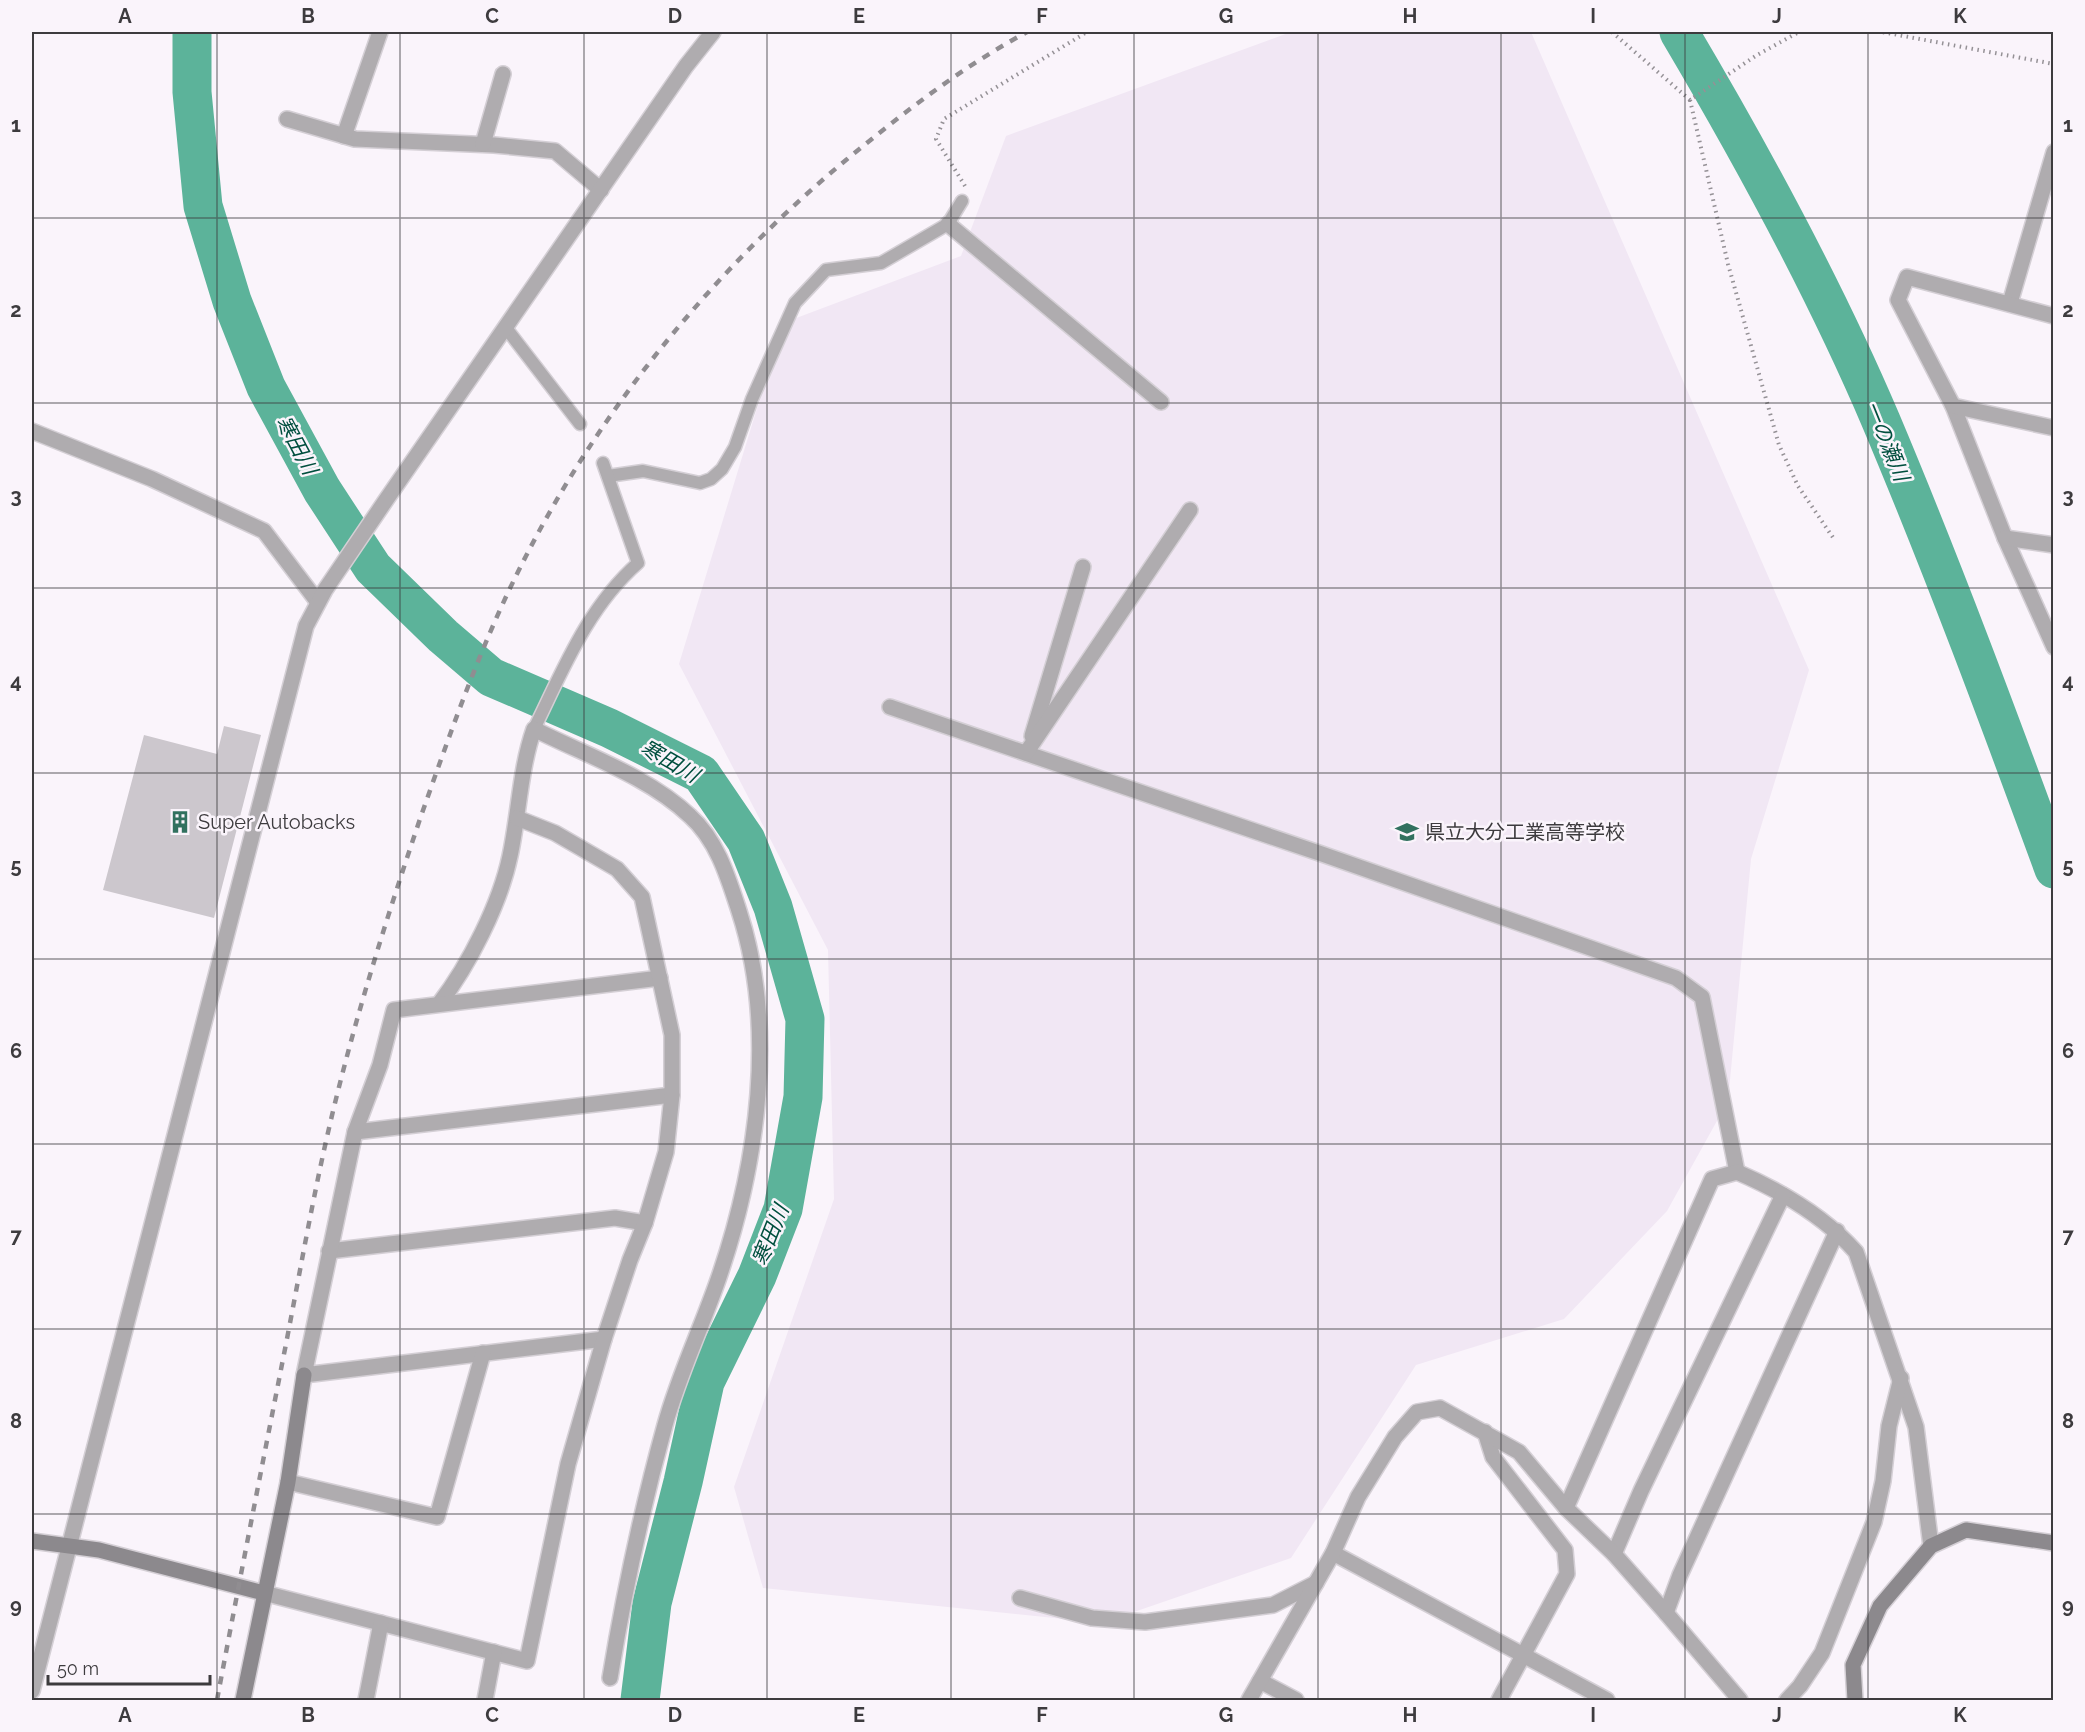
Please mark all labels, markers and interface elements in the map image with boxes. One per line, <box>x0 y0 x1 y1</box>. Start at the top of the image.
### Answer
text: A <box>118 4 132 28</box>
text: B <box>301 4 315 28</box>
text: C <box>485 4 499 28</box>
text: D <box>668 4 682 28</box>
text: E <box>853 4 865 28</box>
text: F <box>1036 4 1048 28</box>
text: G <box>1219 4 1233 28</box>
text: H <box>1403 4 1417 28</box>
text: I <box>1590 4 1596 28</box>
text: J <box>1772 4 1782 28</box>
text: K <box>1953 4 1967 28</box>
text: 1 <box>11 113 21 137</box>
text: 1 <box>2063 113 2073 137</box>
text: 2 <box>10 298 22 322</box>
text: 2 <box>2062 298 2074 322</box>
water label: 一の瀬川 <box>1860 397 1915 486</box>
water label: 寒田川 <box>271 411 324 480</box>
text: 3 <box>10 484 22 508</box>
text: 3 <box>2062 484 2074 508</box>
text: 4 <box>10 669 22 693</box>
text: 4 <box>2062 669 2074 693</box>
water label: 寒田川 <box>636 734 705 789</box>
building icon: Super Autobacks <box>167 809 193 835</box>
place label: Super Autobacks <box>198 810 355 834</box>
school or university icon: 県立大分工業高等学校 <box>1394 819 1420 845</box>
place label: 県立大分工業高等学校 <box>1425 820 1625 844</box>
text: 5 <box>10 854 22 878</box>
text: 5 <box>2062 854 2074 878</box>
text: 6 <box>10 1039 22 1063</box>
text: 6 <box>2062 1039 2074 1063</box>
water label: 寒田川 <box>747 1199 794 1269</box>
text: 7 <box>10 1224 22 1248</box>
text: 7 <box>2062 1224 2074 1248</box>
text: 8 <box>10 1409 22 1433</box>
text: 8 <box>2062 1409 2074 1433</box>
text: 9 <box>10 1594 22 1618</box>
text: 9 <box>2062 1594 2074 1618</box>
scale bar <box>48 1648 210 1686</box>
text: 50 m <box>57 1658 99 1679</box>
text: A <box>118 1703 132 1727</box>
text: B <box>301 1703 315 1727</box>
text: C <box>485 1703 499 1727</box>
text: D <box>668 1703 682 1727</box>
text: E <box>853 1703 865 1727</box>
text: F <box>1036 1703 1048 1727</box>
text: G <box>1219 1703 1233 1727</box>
text: H <box>1403 1703 1417 1727</box>
text: I <box>1590 1703 1596 1727</box>
text: J <box>1772 1703 1782 1727</box>
text: K <box>1953 1703 1967 1727</box>

